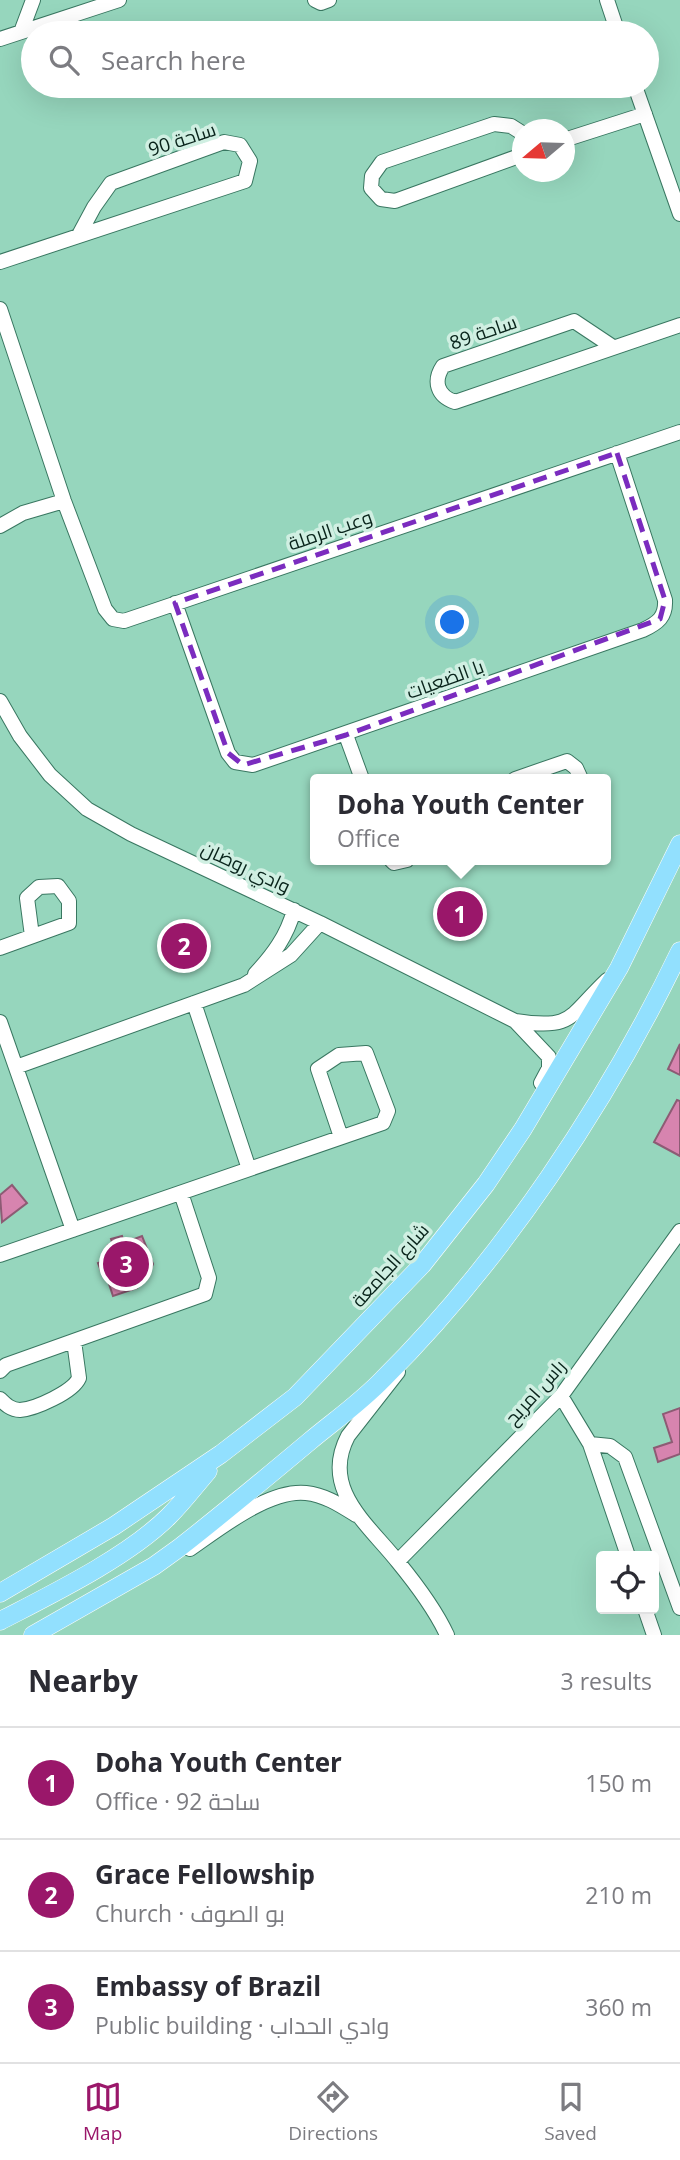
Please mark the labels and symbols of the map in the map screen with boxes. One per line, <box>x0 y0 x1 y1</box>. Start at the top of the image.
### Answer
street label: ساحة 90 <box>145 116 219 162</box>
north arrow <box>512 119 575 182</box>
street label: ساحة 89 <box>446 308 520 356</box>
street label: وعب الرملة <box>285 504 375 556</box>
your location <box>435 605 469 639</box>
street label: با الضعيات <box>403 653 487 705</box>
street label: وادي روضان <box>196 835 295 901</box>
pin: 1 <box>437 888 483 940</box>
pin: 2 <box>161 920 207 972</box>
street label: شارع الجامعة <box>345 1218 435 1313</box>
pin: 3 <box>103 1238 149 1290</box>
street label: راس امريح <box>499 1354 572 1431</box>

